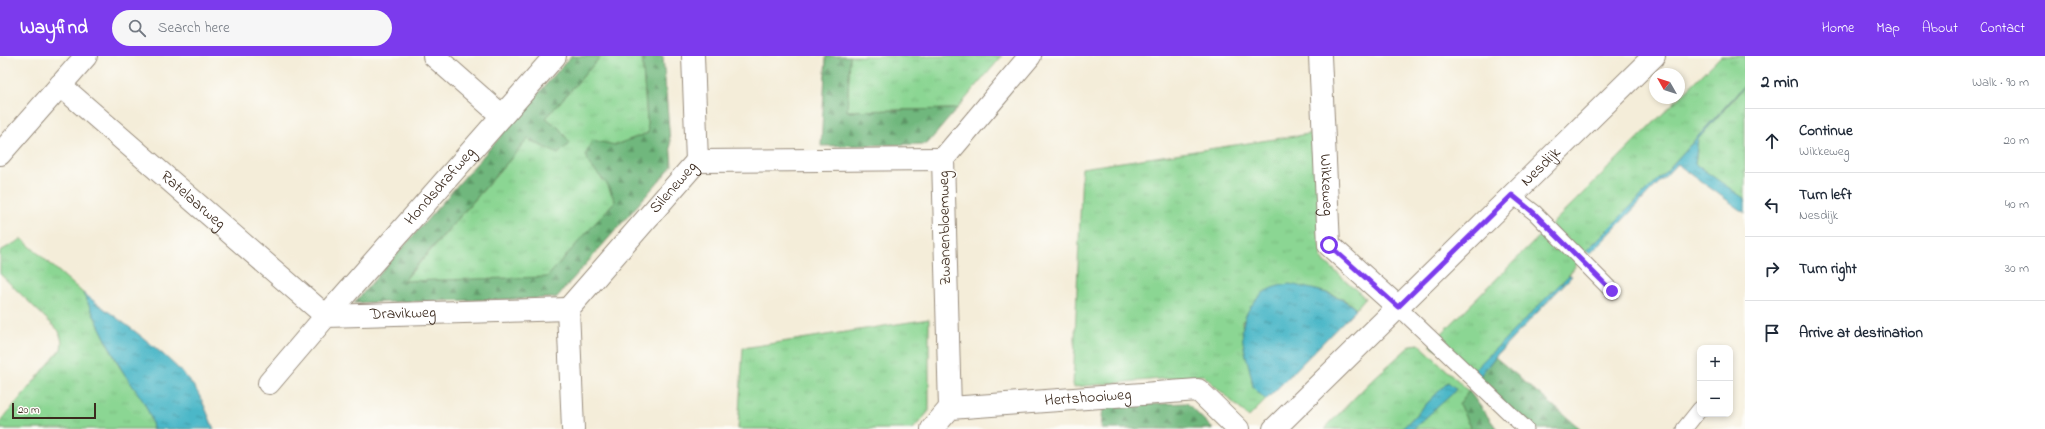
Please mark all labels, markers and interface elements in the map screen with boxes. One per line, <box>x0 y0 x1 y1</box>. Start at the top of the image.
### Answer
search box <box>112 10 392 46</box>
text: Wayfind <box>20 15 88 42</box>
icon: search <box>126 17 148 39</box>
text: Search here <box>158 17 230 39</box>
text: Home <box>1822 18 1854 39</box>
text: Map <box>1876 18 1900 39</box>
text: About <box>1922 18 1958 39</box>
text: Contact <box>1980 18 2025 39</box>
north arrow <box>1649 68 1685 104</box>
text: 2 min <box>1761 70 1798 95</box>
text: Walk · 90 m <box>1972 73 2029 92</box>
text: Continue <box>1799 120 1853 142</box>
icon: ahead <box>1761 130 1783 152</box>
text: 20 m <box>2004 131 2029 150</box>
street label: Nesdijk <box>1515 141 1567 192</box>
street label: Hondsdrafweg <box>399 142 481 231</box>
text: Wikkeweg <box>1799 142 1849 161</box>
street label: Wikkeweg <box>1313 153 1340 216</box>
street label: Sileneweg <box>644 156 703 219</box>
street label: Ratelaarweg <box>155 165 231 236</box>
street label: Zwanenbloemweg <box>932 171 958 285</box>
text: Turn left <box>1799 184 1852 206</box>
icon: left <box>1761 194 1783 216</box>
text: 40 m <box>2005 195 2029 214</box>
text: Nesdijk <box>1799 206 1838 225</box>
route start <box>1320 236 1338 254</box>
icon: right <box>1761 258 1783 280</box>
text: Turn right <box>1799 258 1857 280</box>
text: 30 m <box>2005 259 2029 278</box>
route end <box>1603 282 1621 300</box>
street label: Dravikweg <box>369 301 436 327</box>
icon: arrive <box>1761 322 1783 344</box>
text: Arrive at destination <box>1799 322 1923 344</box>
map controls <box>1697 345 1733 417</box>
button: + <box>1697 345 1733 381</box>
button: − <box>1697 381 1733 417</box>
street label: Hertshooiweg <box>1044 383 1132 413</box>
scale bar <box>12 401 96 420</box>
text: 20 m <box>18 402 40 418</box>

